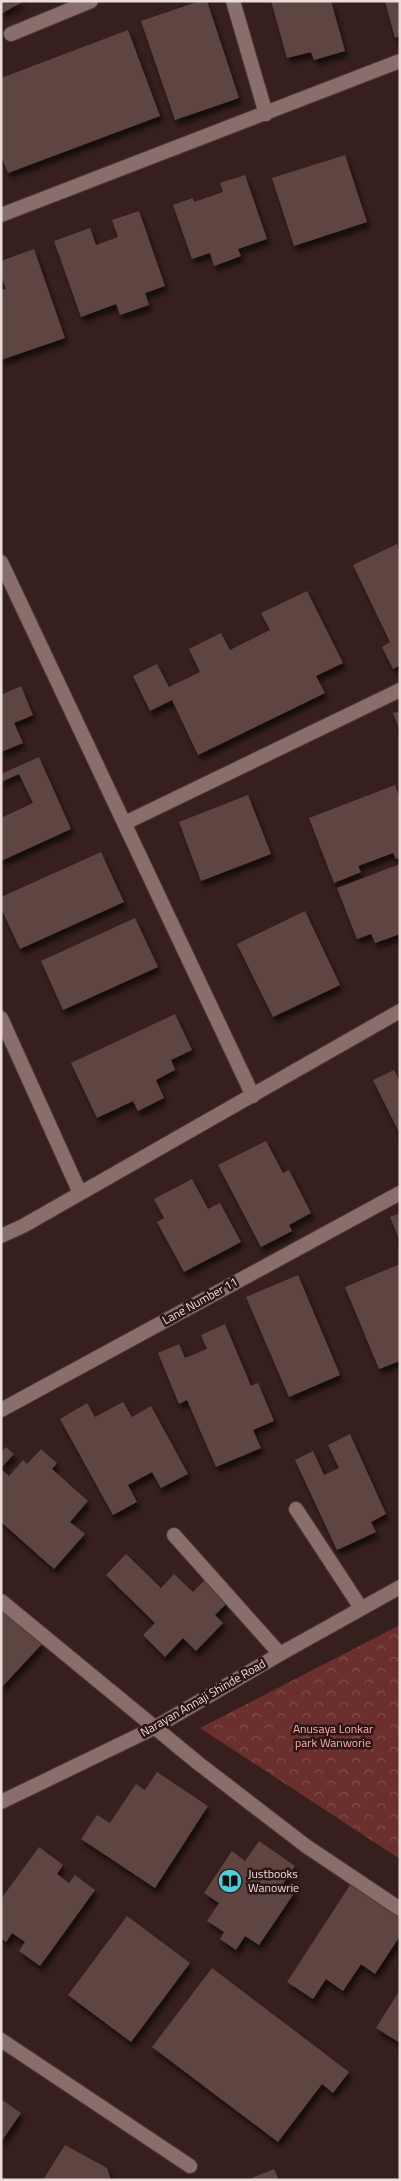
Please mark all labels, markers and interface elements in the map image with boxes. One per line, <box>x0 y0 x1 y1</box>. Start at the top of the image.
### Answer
street label: Lane Number 11 <box>158 1272 241 1329</box>
street label: Narayan Annaji Shinde Road <box>137 1654 269 1741</box>
park label: Anusaya Lonkar park Wanworie <box>293 1719 373 1752</box>
place label: Justbooks Wanowrie <box>248 1864 299 1897</box>
library icon: Justbooks Wanowrie <box>217 1868 243 1894</box>

